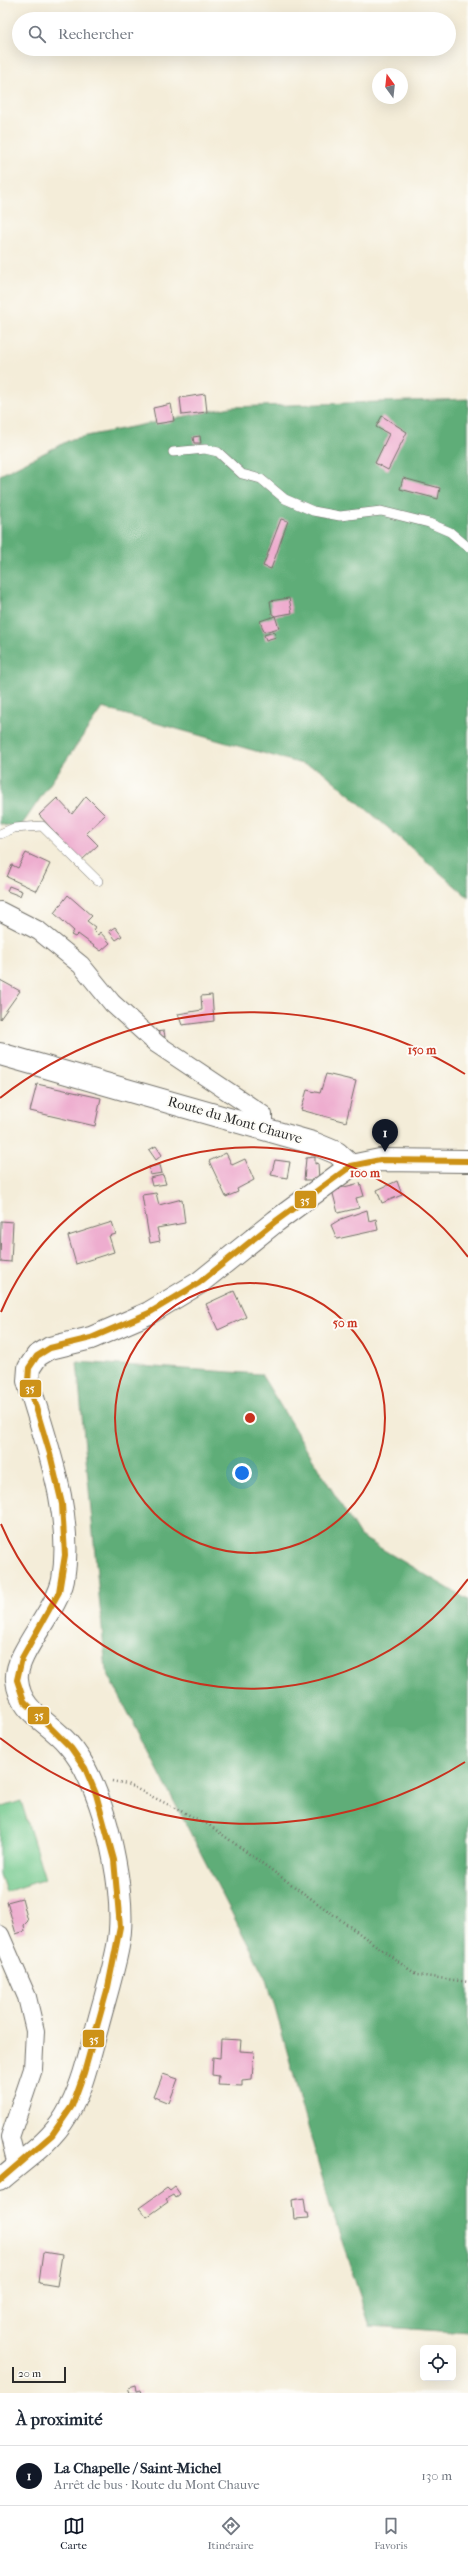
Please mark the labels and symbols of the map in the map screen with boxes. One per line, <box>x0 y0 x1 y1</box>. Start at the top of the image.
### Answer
north arrow <box>372 68 408 104</box>
text: 150 m <box>408 1043 437 1057</box>
street label: Route du Mont Chauve <box>166 1093 304 1147</box>
pin: 1 <box>372 1119 398 1152</box>
text: 100 m <box>350 1166 381 1180</box>
line badge: 35 <box>294 1190 317 1209</box>
text: 35 <box>300 1194 310 1207</box>
text: 50 m <box>333 1316 358 1330</box>
line badge: 35 <box>19 1379 42 1398</box>
text: 35 <box>25 1382 35 1395</box>
centre of rings <box>243 1411 257 1425</box>
your location <box>232 1463 252 1483</box>
line badge: 35 <box>27 1706 50 1725</box>
text: 35 <box>34 1709 44 1722</box>
line badge: 35 <box>82 2029 105 2048</box>
text: 35 <box>89 2033 99 2046</box>
scale bar <box>12 2365 66 2384</box>

